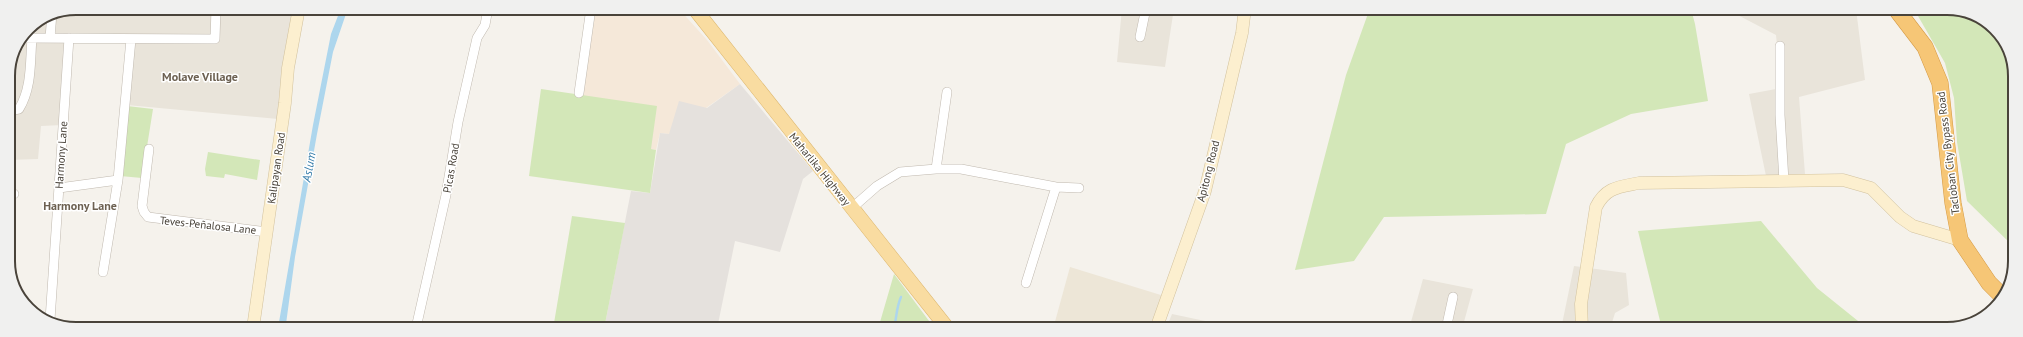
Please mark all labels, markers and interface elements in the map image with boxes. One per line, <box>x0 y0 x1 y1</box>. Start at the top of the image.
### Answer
district label: Molave Village <box>162 69 238 84</box>
street label: Tacloban City Bypass Road <box>1933 91 1962 215</box>
street label: Harmony Lane <box>52 120 70 189</box>
street label: Maharlika Highway <box>786 130 854 209</box>
street label: Kalipayan Road <box>264 131 288 205</box>
street label: Apitong Road <box>1194 139 1222 203</box>
street label: Picas Road <box>440 142 462 194</box>
water label: Aslum <box>298 151 318 184</box>
district label: Harmony Lane <box>43 198 117 213</box>
street label: Teves-Peñalosa Lane <box>159 213 257 237</box>

